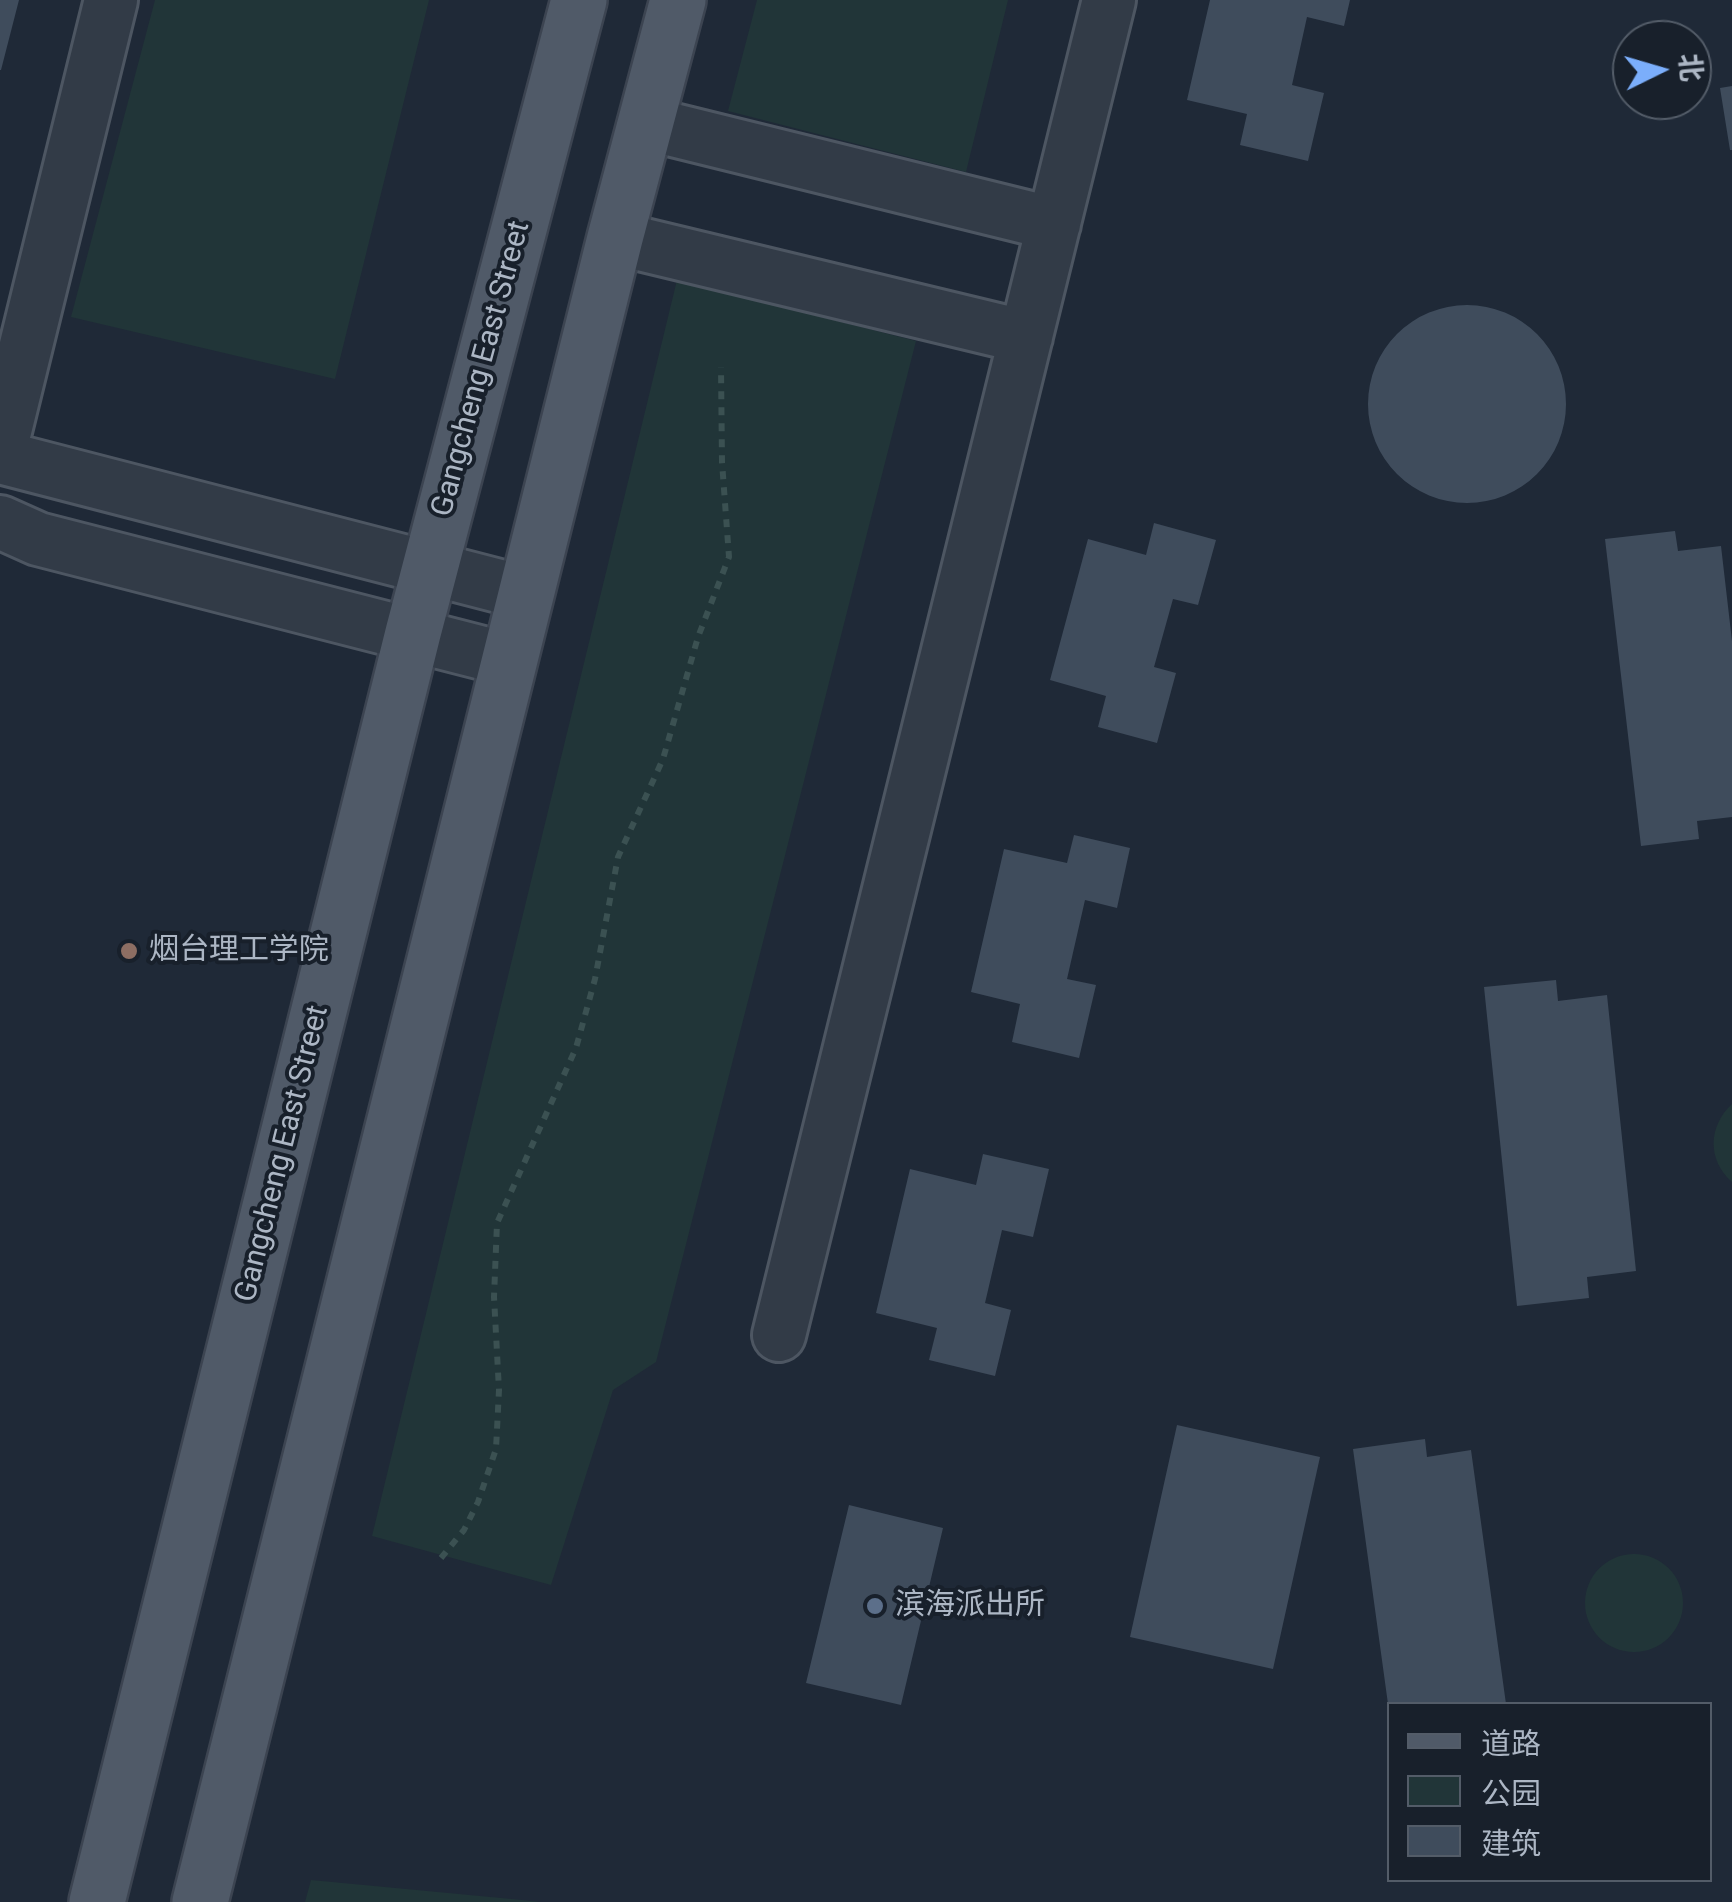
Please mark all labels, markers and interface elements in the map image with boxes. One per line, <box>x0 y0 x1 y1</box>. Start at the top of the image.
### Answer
north arrow <box>1612 20 1712 120</box>
text: 北 <box>1673 52 1708 83</box>
street label: Gangcheng East Street <box>425 217 539 521</box>
place label: 烟台理工学院 <box>149 933 329 969</box>
marker: 烟台理工学院 <box>118 940 140 962</box>
street label: Gangcheng East Street <box>229 1002 337 1306</box>
place label: 滨海派出所 <box>895 1588 1045 1624</box>
marker: 滨海派出所 <box>864 1595 886 1617</box>
legend <box>1387 1702 1712 1882</box>
text: 道路 <box>1481 1726 1541 1761</box>
text: 公园 <box>1481 1776 1541 1811</box>
text: 建筑 <box>1481 1826 1541 1861</box>

